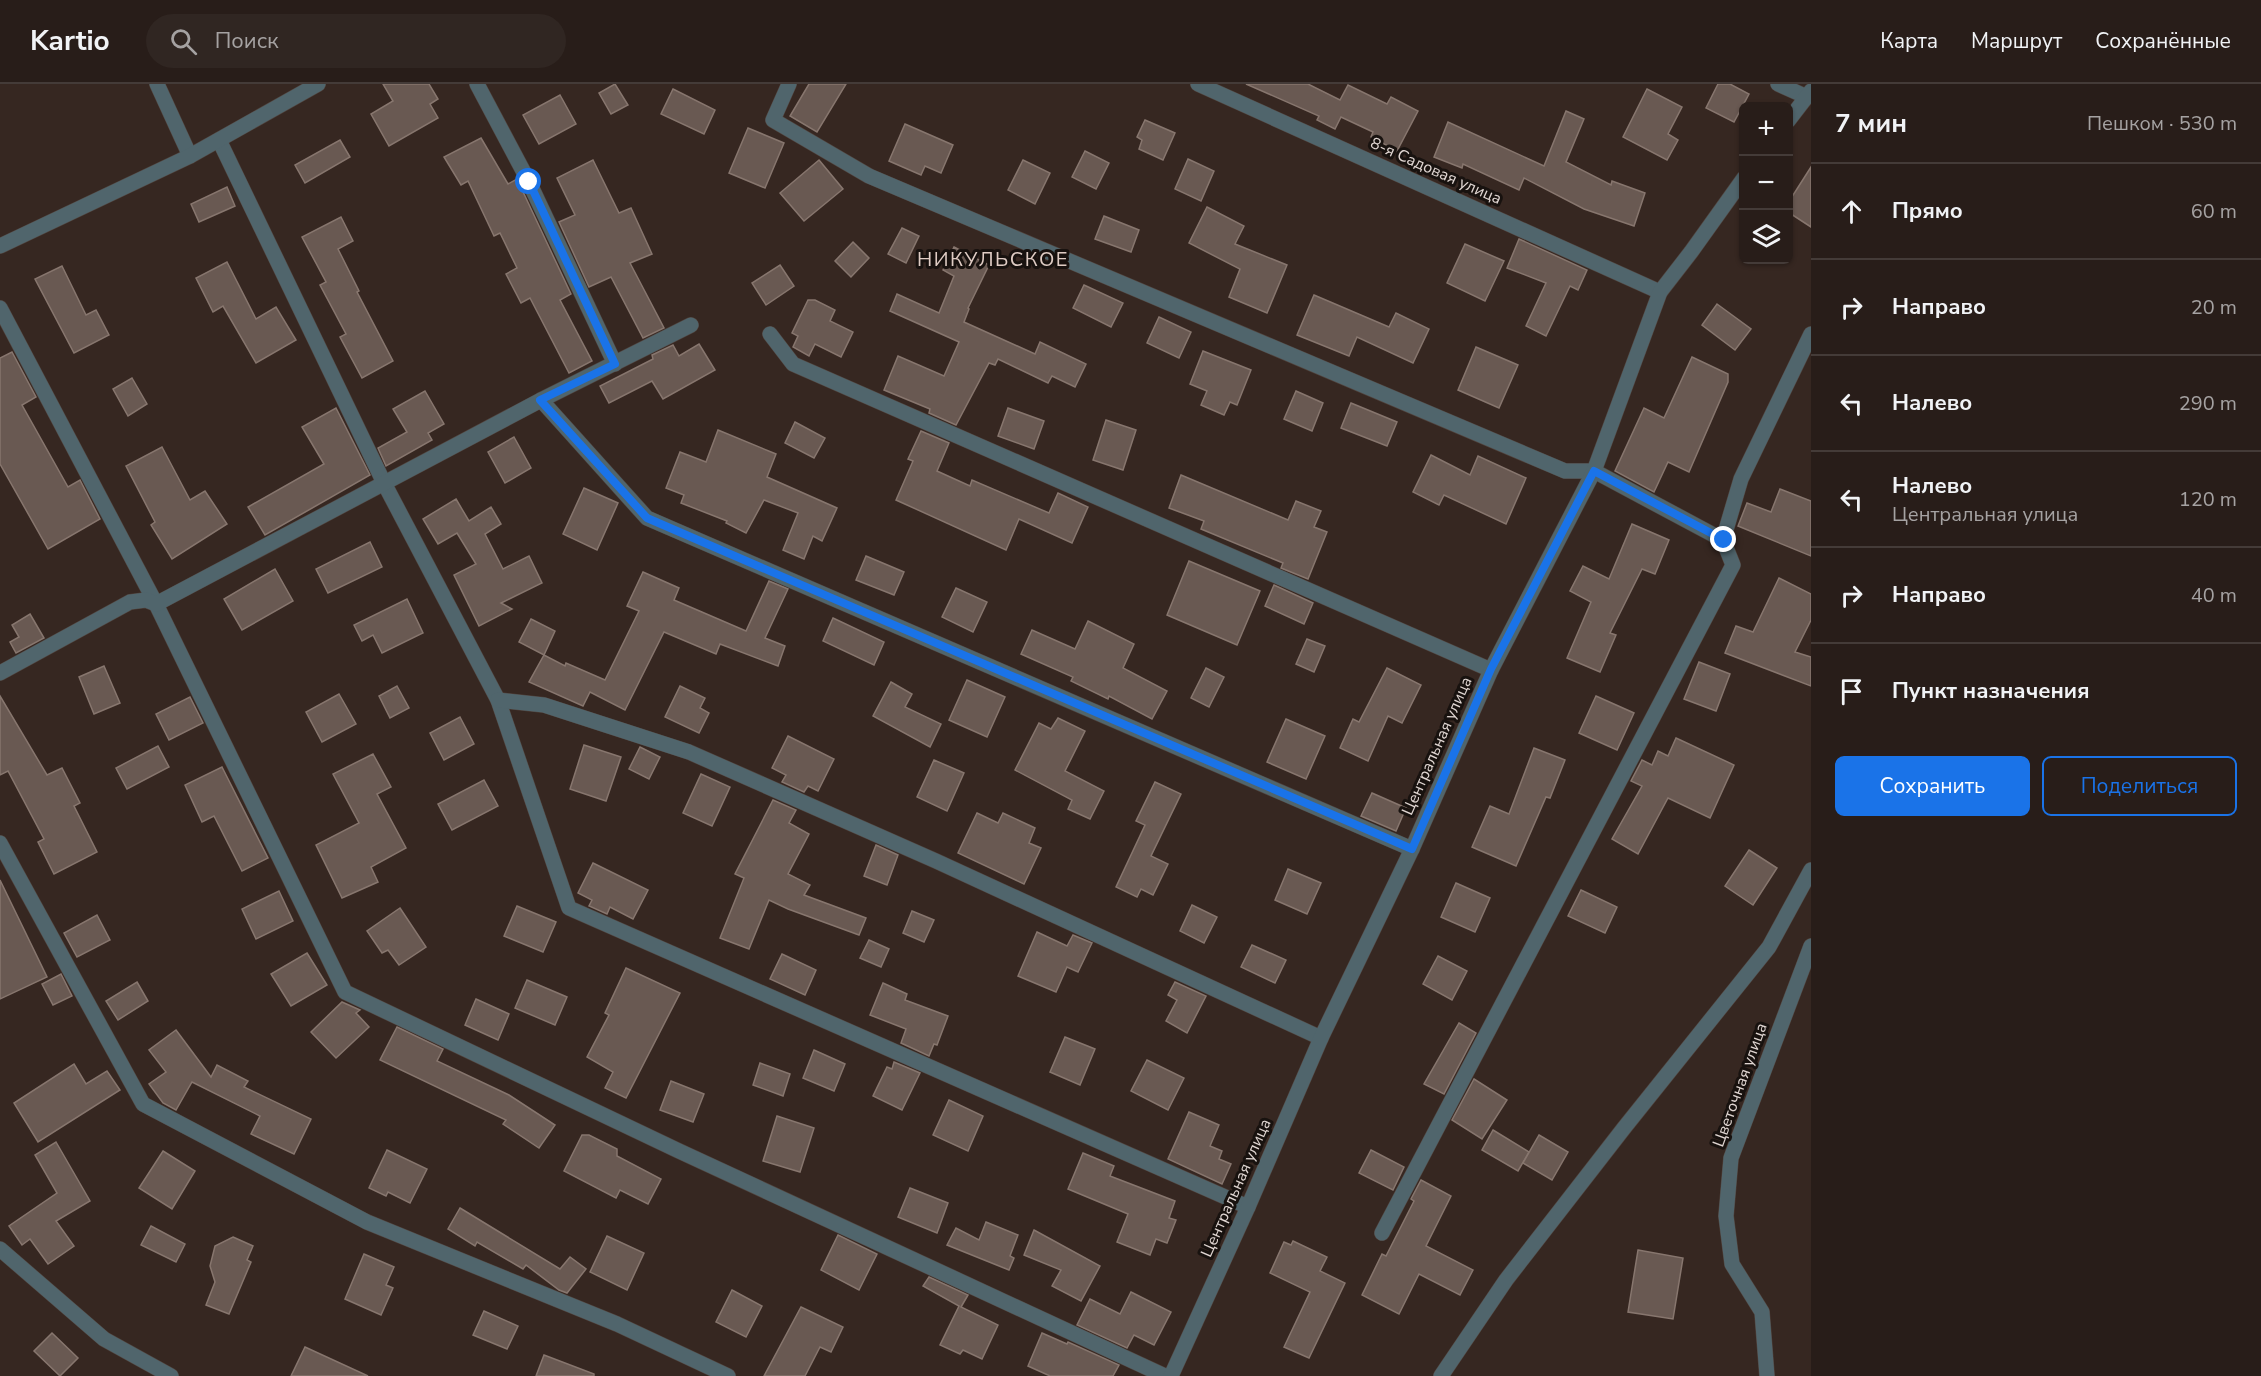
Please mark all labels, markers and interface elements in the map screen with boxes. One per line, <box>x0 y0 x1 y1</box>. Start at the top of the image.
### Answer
search box <box>146 14 566 68</box>
text: Kartio <box>30 22 110 60</box>
icon: search <box>167 25 200 58</box>
text: Поиск <box>215 26 279 56</box>
text: Карта <box>1880 27 1938 55</box>
text: Маршрут <box>1971 27 2062 55</box>
text: Сохранённые <box>2095 27 2231 55</box>
map controls <box>1739 102 1793 264</box>
button: + <box>1739 102 1793 156</box>
text: 7 мин <box>1835 106 1907 141</box>
text: Пешком · 530 m <box>2087 110 2237 137</box>
street label: 8-я Садовая улица <box>1367 132 1505 210</box>
button: − <box>1739 156 1793 210</box>
route start <box>515 168 541 194</box>
icon: ahead <box>1835 195 1868 228</box>
text: Прямо <box>1892 196 1963 226</box>
text: 60 m <box>2191 198 2237 225</box>
button: layers <box>1739 210 1793 264</box>
district label: НИКУЛЬСКОЕ <box>917 246 1069 273</box>
icon: right <box>1835 291 1868 324</box>
text: Направо <box>1892 292 1986 322</box>
text: 20 m <box>2191 294 2237 321</box>
icon: left <box>1835 387 1868 420</box>
text: Налево <box>1892 388 1972 418</box>
text: 290 m <box>2179 390 2237 417</box>
text: Налево <box>1892 471 1972 501</box>
icon: left <box>1835 483 1868 516</box>
text: 120 m <box>2179 486 2237 513</box>
text: Центральная улица <box>1892 501 2078 528</box>
route end <box>1710 526 1736 552</box>
icon: right <box>1835 579 1868 612</box>
text: Направо <box>1892 580 1986 610</box>
text: 40 m <box>2191 582 2237 609</box>
street label: Центральная улица <box>1397 673 1477 819</box>
icon: arrive <box>1835 675 1868 708</box>
text: Пункт назначения <box>1892 676 2090 706</box>
button: Сохранить <box>1835 756 2030 816</box>
button: Поделиться <box>2042 756 2237 816</box>
street label: Цветочная улица <box>1707 1020 1773 1150</box>
street label: Центральная улица <box>1196 1115 1276 1261</box>

